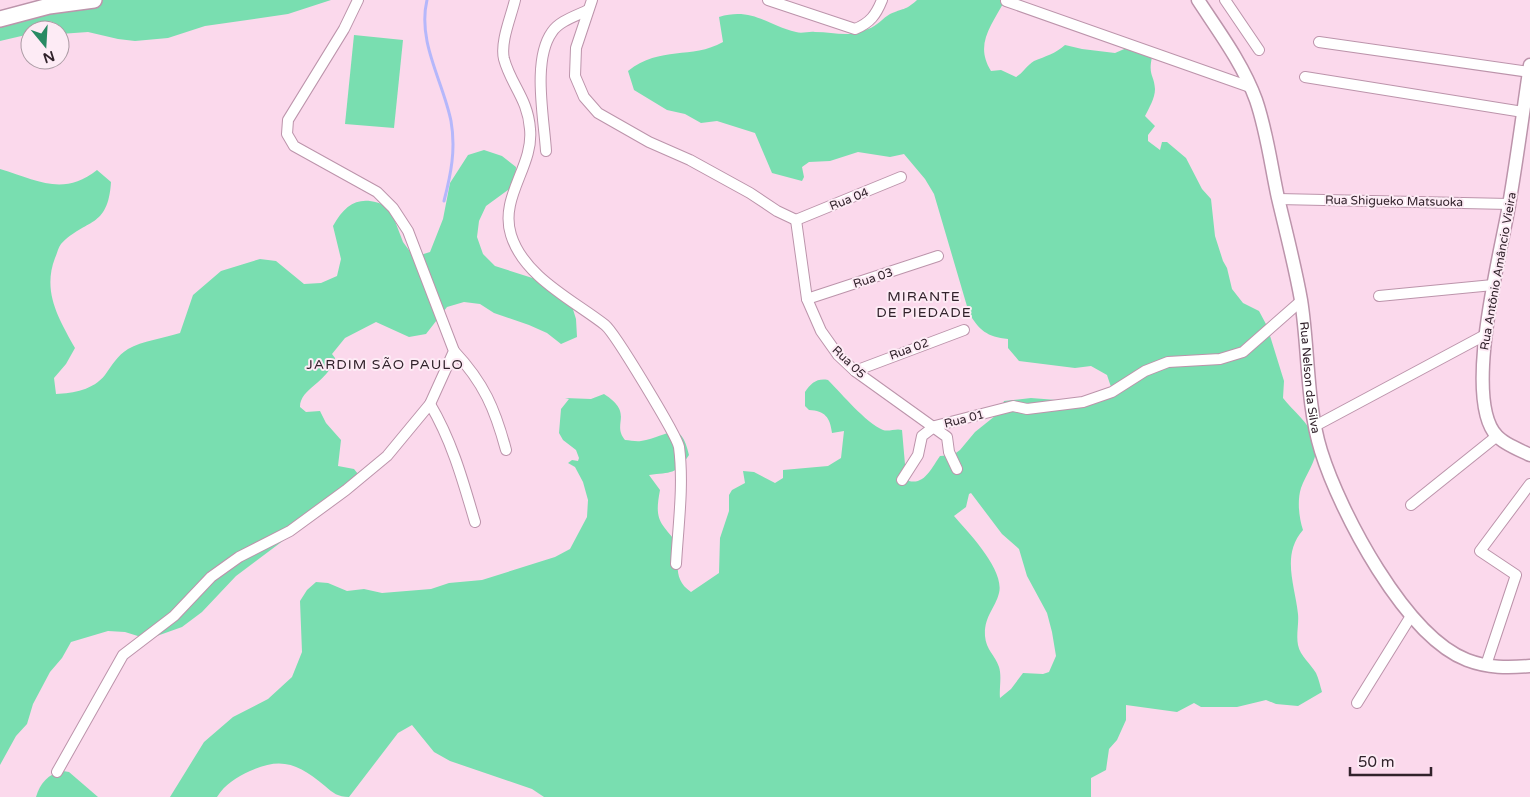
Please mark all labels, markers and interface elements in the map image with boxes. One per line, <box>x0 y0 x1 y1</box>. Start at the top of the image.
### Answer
north arrow <box>20 20 70 70</box>
text: N <box>41 47 57 67</box>
street label: Rua 04 <box>827 185 871 213</box>
street label: Rua Antônio Amâncio Vieira <box>1477 191 1519 351</box>
street label: Rua Shigueko Matsuoka <box>1325 193 1463 209</box>
street label: Rua 03 <box>851 265 895 291</box>
district label: MIRANTE DE PIEDADE <box>876 288 972 321</box>
street label: Rua Nelson da Silva <box>1297 321 1323 435</box>
street label: Rua 02 <box>887 335 931 363</box>
street label: Rua 05 <box>829 343 869 381</box>
district label: JARDIM SÃO PAULO <box>306 356 464 373</box>
street label: Rua 01 <box>943 407 985 431</box>
scale bar <box>1350 744 1431 776</box>
text: 50 m <box>1358 753 1395 771</box>

